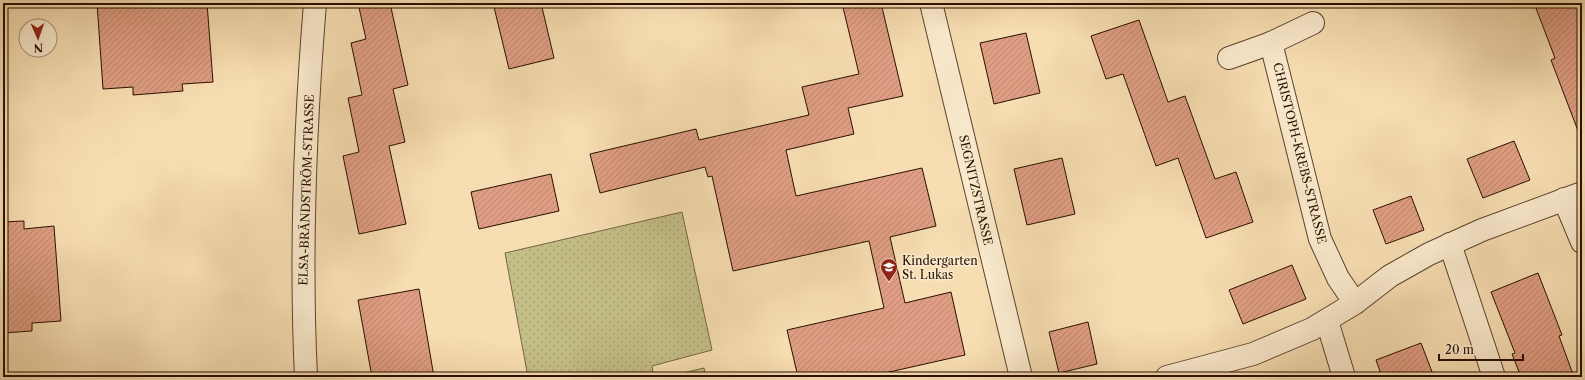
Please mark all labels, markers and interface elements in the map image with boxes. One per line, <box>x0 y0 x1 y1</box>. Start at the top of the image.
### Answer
north arrow <box>18 18 58 58</box>
text: N <box>33 41 43 55</box>
street label: CHRISTOPH-KREBS-STRASSE <box>1270 61 1330 245</box>
street label: ELSA-BRÄNDSTRÖM-STRASSE <box>294 94 317 286</box>
street label: SEGNITZSTRASSE <box>956 133 996 247</box>
place label: Kindergarten St. Lukas <box>902 253 978 282</box>
school or university icon: Kindergarten St. Lukas <box>879 257 899 282</box>
scale bar <box>1439 336 1523 362</box>
text: 20 m <box>1445 342 1474 357</box>

